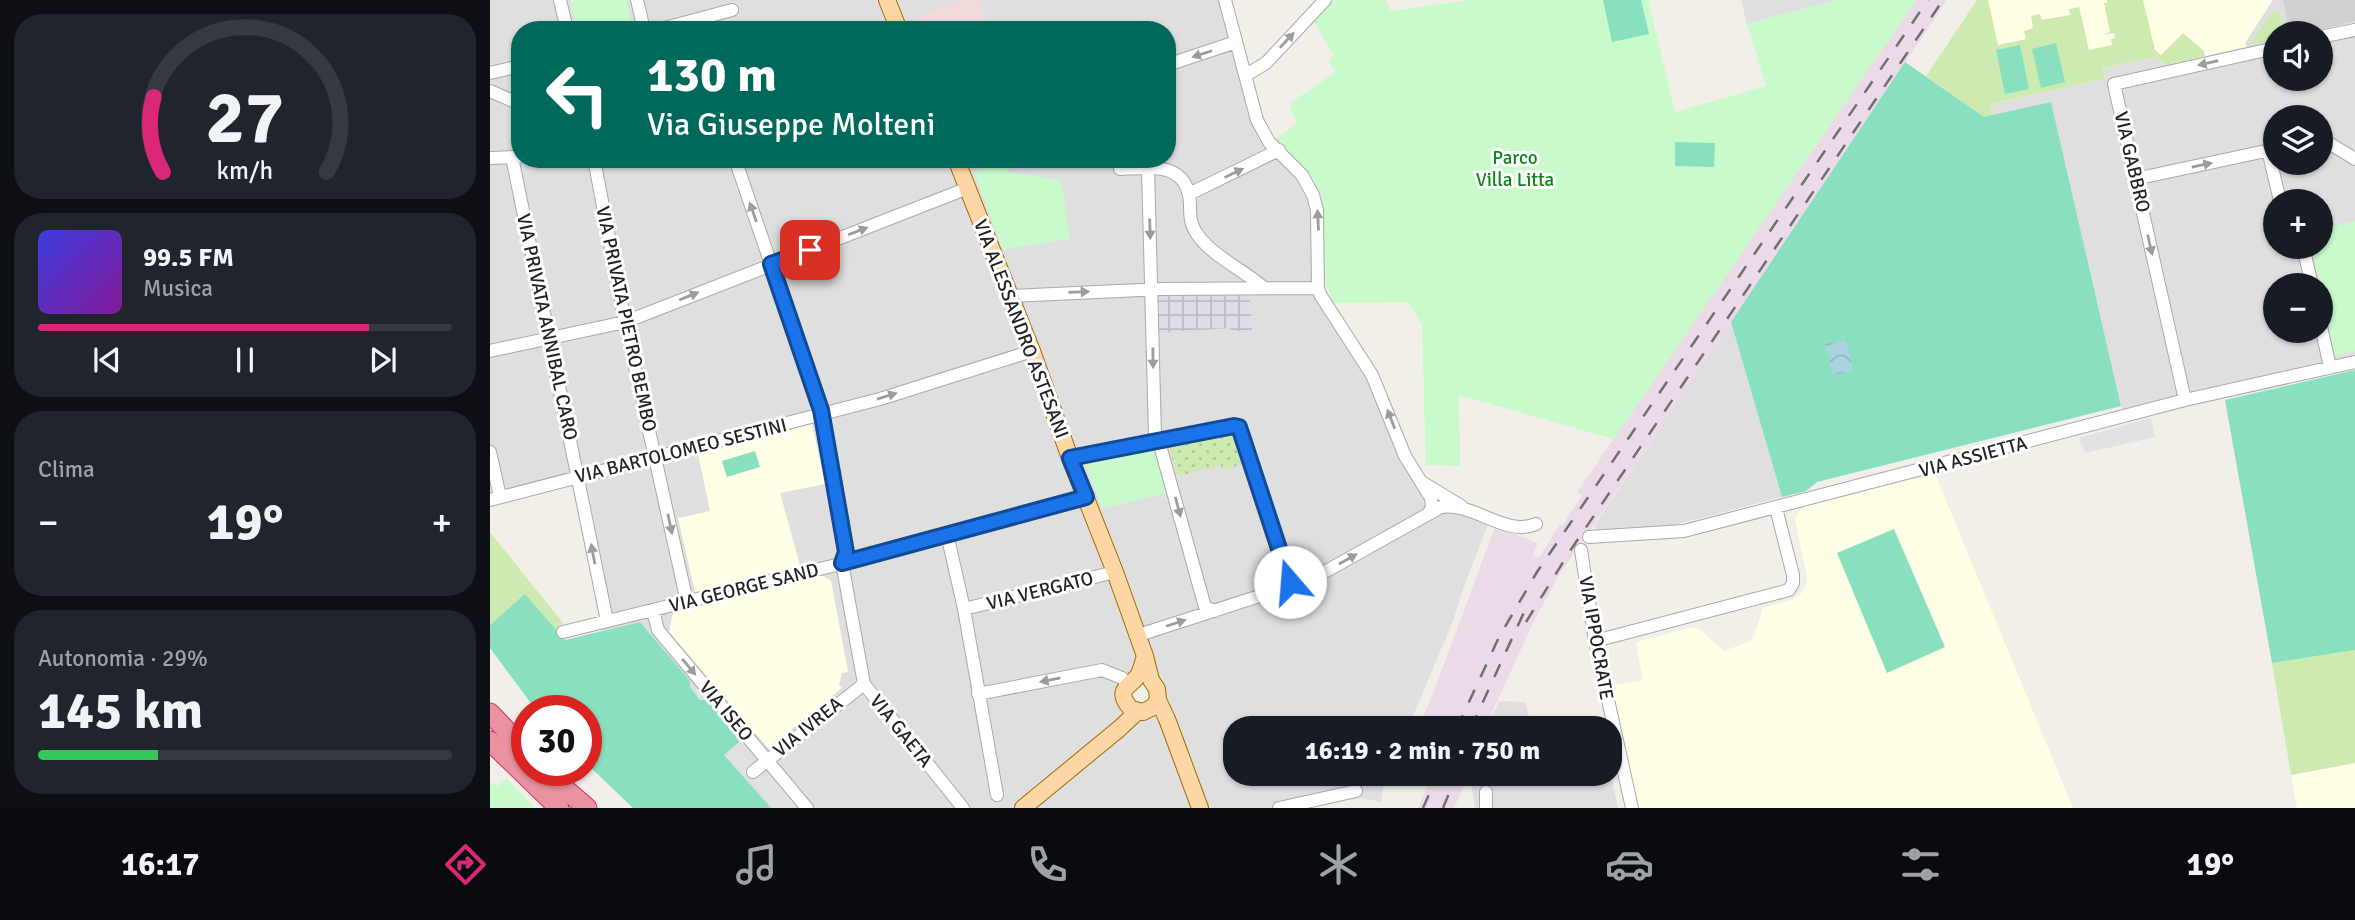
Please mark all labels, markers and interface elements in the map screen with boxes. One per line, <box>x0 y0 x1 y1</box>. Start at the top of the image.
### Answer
map controls <box>2263 21 2333 343</box>
button: sound <box>2263 21 2333 91</box>
one-way arrow <box>1279 32 1295 49</box>
text: 130 m <box>647 45 777 105</box>
icon: left <box>532 49 623 140</box>
one-way arrow <box>1191 49 1212 60</box>
one-way arrow <box>2197 58 2219 69</box>
text: 27 <box>206 75 284 164</box>
text: Via Giuseppe Molteni <box>647 105 935 144</box>
button: layers <box>2263 105 2333 175</box>
street label: VIA GABBRO <box>2109 109 2155 215</box>
park label: Parco Villa Litta <box>1476 146 1554 192</box>
text: km/h <box>217 155 273 186</box>
one-way arrow <box>2191 159 2213 170</box>
one-way arrow <box>1224 167 1244 178</box>
button: + <box>2263 189 2333 259</box>
one-way arrow <box>747 201 758 222</box>
street label: VIA PRIVATA PIETRO BEMBO <box>590 204 662 434</box>
one-way arrow <box>1312 209 1323 231</box>
street label: VIA PRIVATA ANNIBAL CARO <box>511 211 583 443</box>
street label: VIA ALESSANDRO ASTESANI <box>968 216 1074 442</box>
one-way arrow <box>1144 218 1155 240</box>
pin <box>780 220 840 280</box>
one-way arrow <box>847 225 868 236</box>
icon: arrive <box>791 231 829 269</box>
one-way arrow <box>2145 234 2156 256</box>
text: 99.5 FM <box>143 242 234 274</box>
button: − <box>2263 273 2333 343</box>
text: Musica <box>143 274 213 303</box>
one-way arrow <box>1068 287 1090 298</box>
one-way arrow <box>678 291 699 302</box>
icon: previous <box>88 341 126 379</box>
icon: pause <box>226 341 264 379</box>
icon: next <box>364 341 402 379</box>
one-way arrow <box>1148 347 1159 369</box>
one-way arrow <box>877 391 898 401</box>
one-way arrow <box>1385 409 1396 430</box>
street label: VIA BARTOLOMEO SESTINI <box>573 413 789 489</box>
street label: VIA ASSIETTA <box>1916 431 2030 483</box>
text: Clima <box>38 455 95 484</box>
text: 19° <box>207 490 283 554</box>
one-way arrow <box>1173 497 1183 518</box>
text: − <box>38 499 59 546</box>
text: + <box>431 499 452 546</box>
one-way arrow <box>664 513 675 535</box>
one-way arrow <box>588 543 599 565</box>
position arrow <box>1253 545 1327 619</box>
one-way arrow <box>1338 553 1358 565</box>
street label: VIA GEORGE SAND <box>667 558 821 618</box>
street label: VIA VERGATO <box>984 566 1096 616</box>
street label: VIA IPPOCRATE <box>1573 574 1619 702</box>
one-way arrow <box>1166 618 1187 628</box>
text: Autonomia · 29% <box>38 644 208 673</box>
one-way arrow <box>681 658 696 675</box>
one-way arrow <box>1039 675 1061 686</box>
street label: VIA ISEO <box>694 676 758 746</box>
text: 145 km <box>38 679 203 743</box>
street label: VIA GAETA <box>864 690 938 773</box>
street label: VIA IVREA <box>768 691 848 762</box>
speed limit sign: 30 <box>511 695 602 786</box>
text: 16:19 · 2 min · 750 m <box>1305 735 1540 767</box>
icon: directions <box>441 840 490 889</box>
icon: music <box>732 840 781 889</box>
icon: phone <box>1023 840 1072 889</box>
icon: climate <box>1314 840 1363 889</box>
icon: car <box>1605 840 1654 889</box>
icon: filters <box>1896 840 1945 889</box>
text: 16:17 <box>121 845 199 884</box>
text: 19° <box>2187 845 2234 884</box>

